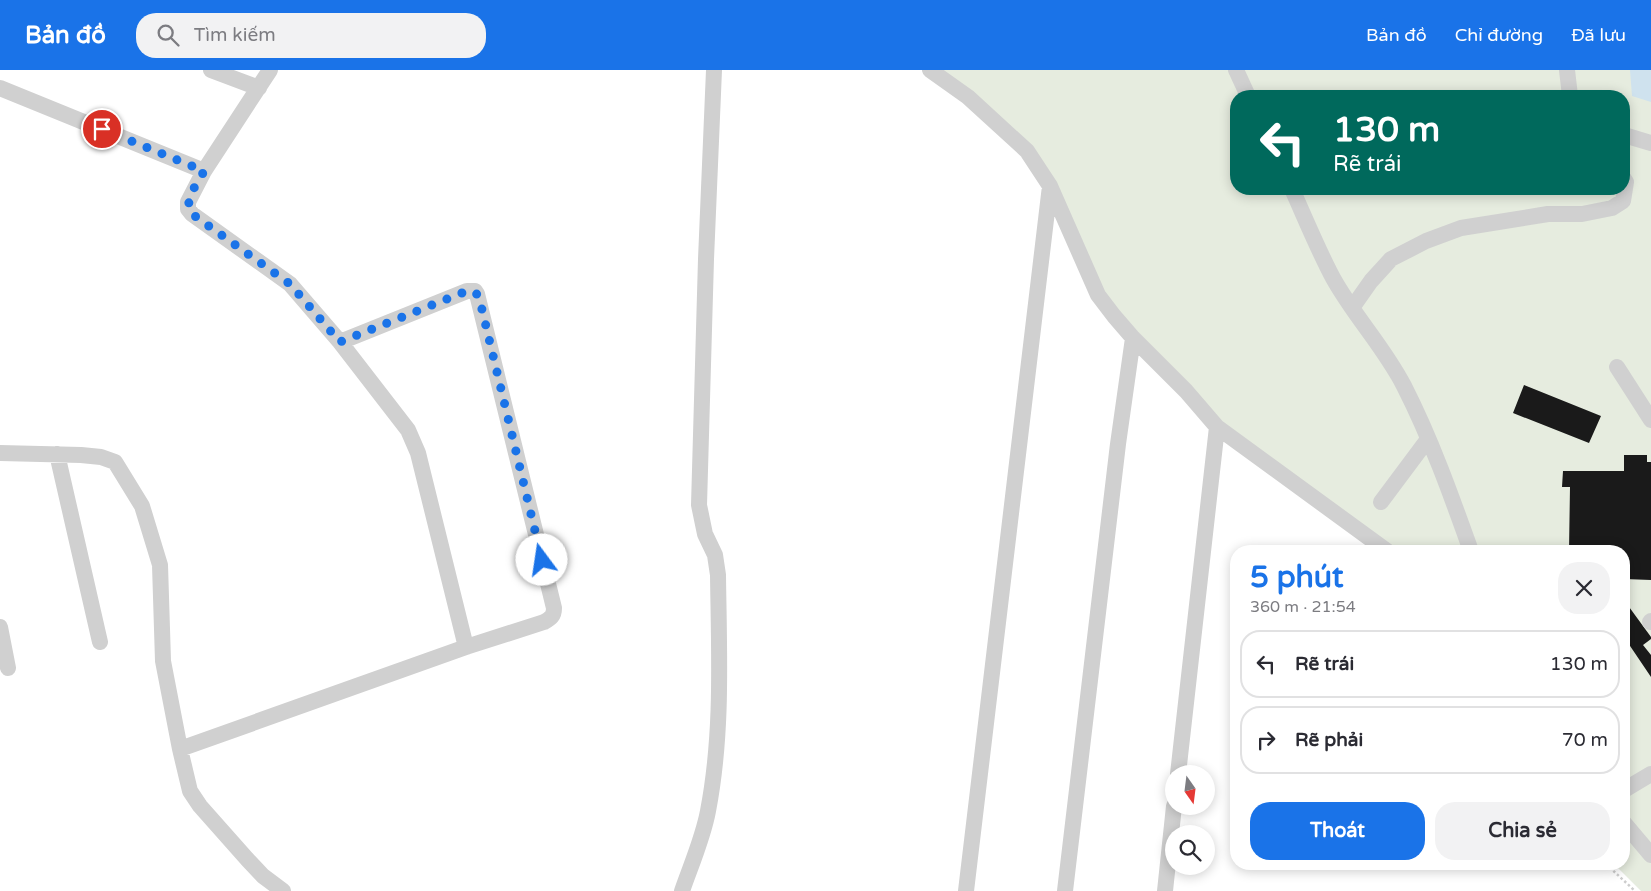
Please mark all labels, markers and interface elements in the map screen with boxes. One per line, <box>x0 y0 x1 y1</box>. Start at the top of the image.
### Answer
search box <box>136 13 486 58</box>
text: Bản đồ <box>25 21 106 50</box>
icon: search <box>154 21 182 49</box>
text: Tìm kiếm <box>194 24 276 46</box>
text: Bản đồ <box>1366 24 1427 46</box>
text: Chỉ đường <box>1455 24 1543 46</box>
text: Đã lưu <box>1571 24 1626 46</box>
pin <box>81 108 123 150</box>
text: 130 m <box>1333 109 1440 151</box>
icon: left <box>1250 110 1315 175</box>
icon: arrive <box>88 115 116 143</box>
text: Rẽ trái <box>1333 151 1402 177</box>
position arrow <box>515 533 567 585</box>
text: 5 phút <box>1250 559 1343 596</box>
button: close <box>1558 562 1610 614</box>
text: 360 m · 21:54 <box>1250 597 1356 617</box>
icon: left <box>1252 650 1280 678</box>
text: Rẽ trái <box>1295 653 1354 675</box>
text: 130 m <box>1550 653 1608 675</box>
icon: right <box>1252 726 1280 754</box>
text: Rẽ phải <box>1295 729 1363 751</box>
text: 70 m <box>1562 729 1608 751</box>
north arrow <box>1165 765 1215 815</box>
map controls <box>1165 765 1215 875</box>
button: Thoát <box>1250 802 1425 860</box>
button: Chia sẻ <box>1435 802 1610 860</box>
button: search <box>1165 825 1215 875</box>

